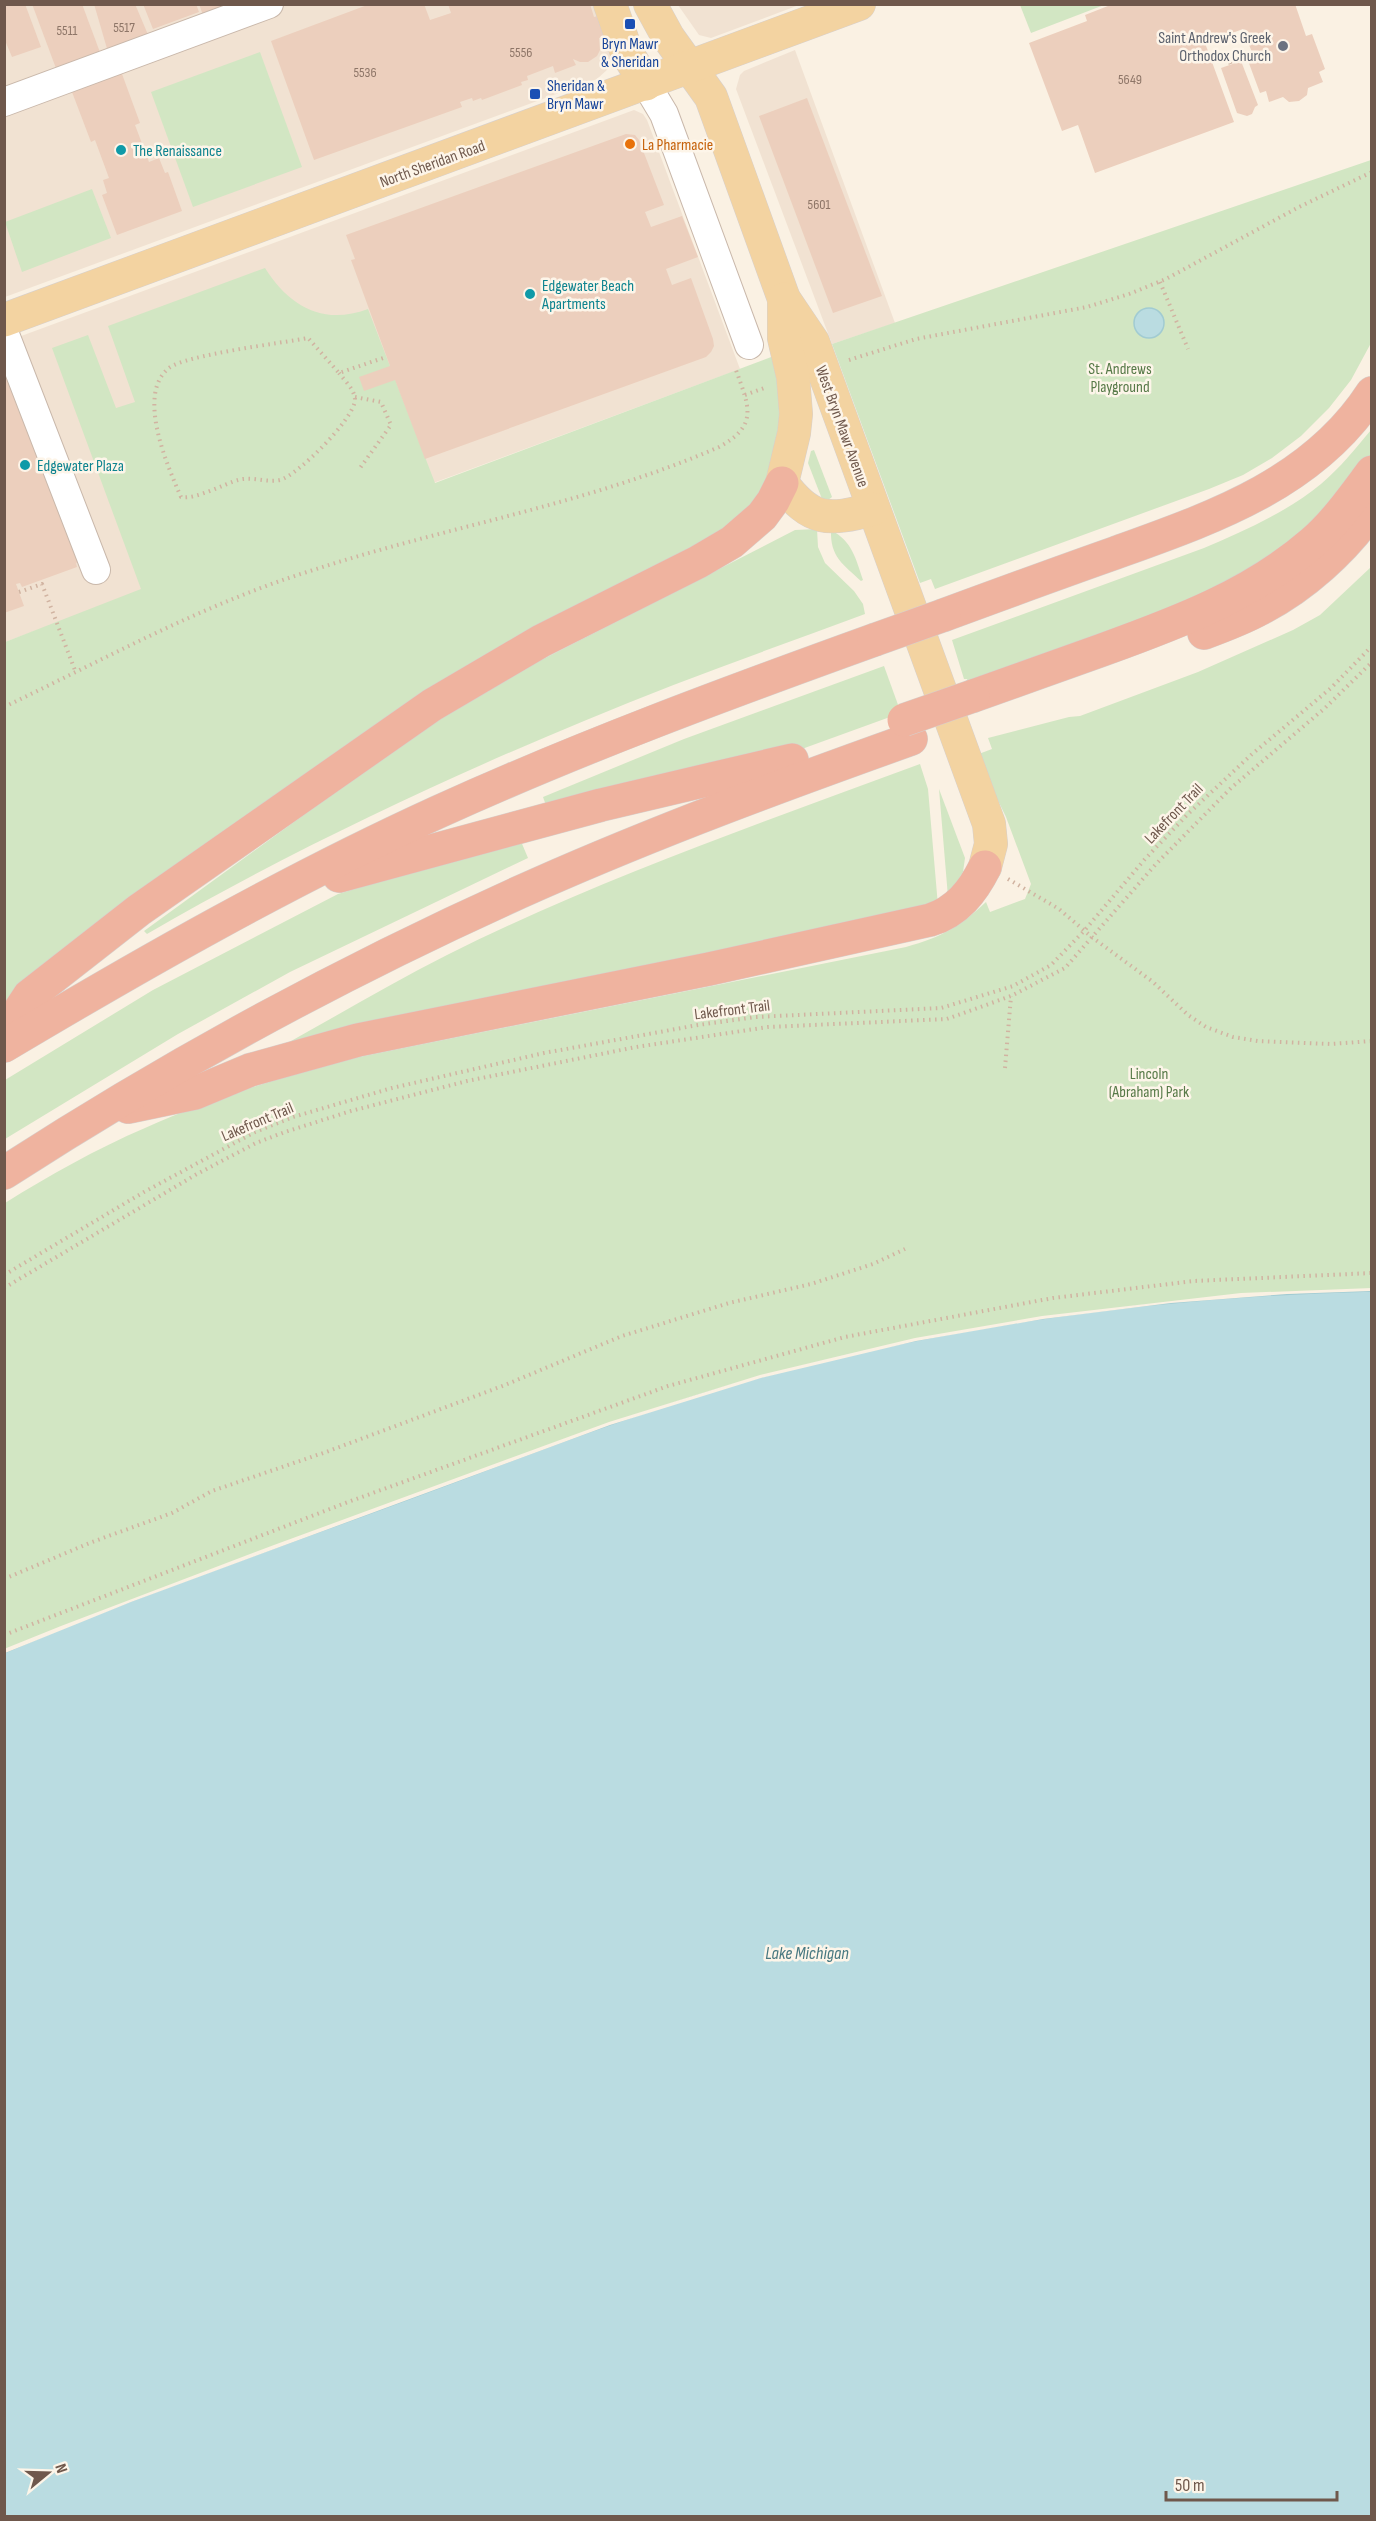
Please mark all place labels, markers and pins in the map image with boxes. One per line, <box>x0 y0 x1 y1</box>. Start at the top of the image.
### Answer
marker: Bryn Mawr & Sheridan <box>623 17 637 31</box>
place label: Saint Andrew's Greek Orthodox Church <box>1158 29 1271 66</box>
place label: Bryn Mawr & Sheridan <box>601 35 659 72</box>
marker: Saint Andrew's Greek Orthodox Church <box>1276 39 1290 53</box>
place label: Sheridan & Bryn Mawr <box>547 77 605 114</box>
marker: Sheridan & Bryn Mawr <box>528 87 542 101</box>
place label: La Pharmacie <box>642 136 713 155</box>
marker: La Pharmacie <box>623 137 637 151</box>
place label: The Renaissance <box>133 142 222 161</box>
marker: The Renaissance <box>114 143 128 157</box>
place label: Edgewater Beach Apartments <box>541 277 634 314</box>
marker: Edgewater Beach Apartments <box>523 287 537 301</box>
place label: Edgewater Plaza <box>37 457 124 476</box>
marker: Edgewater Plaza <box>18 458 32 472</box>

